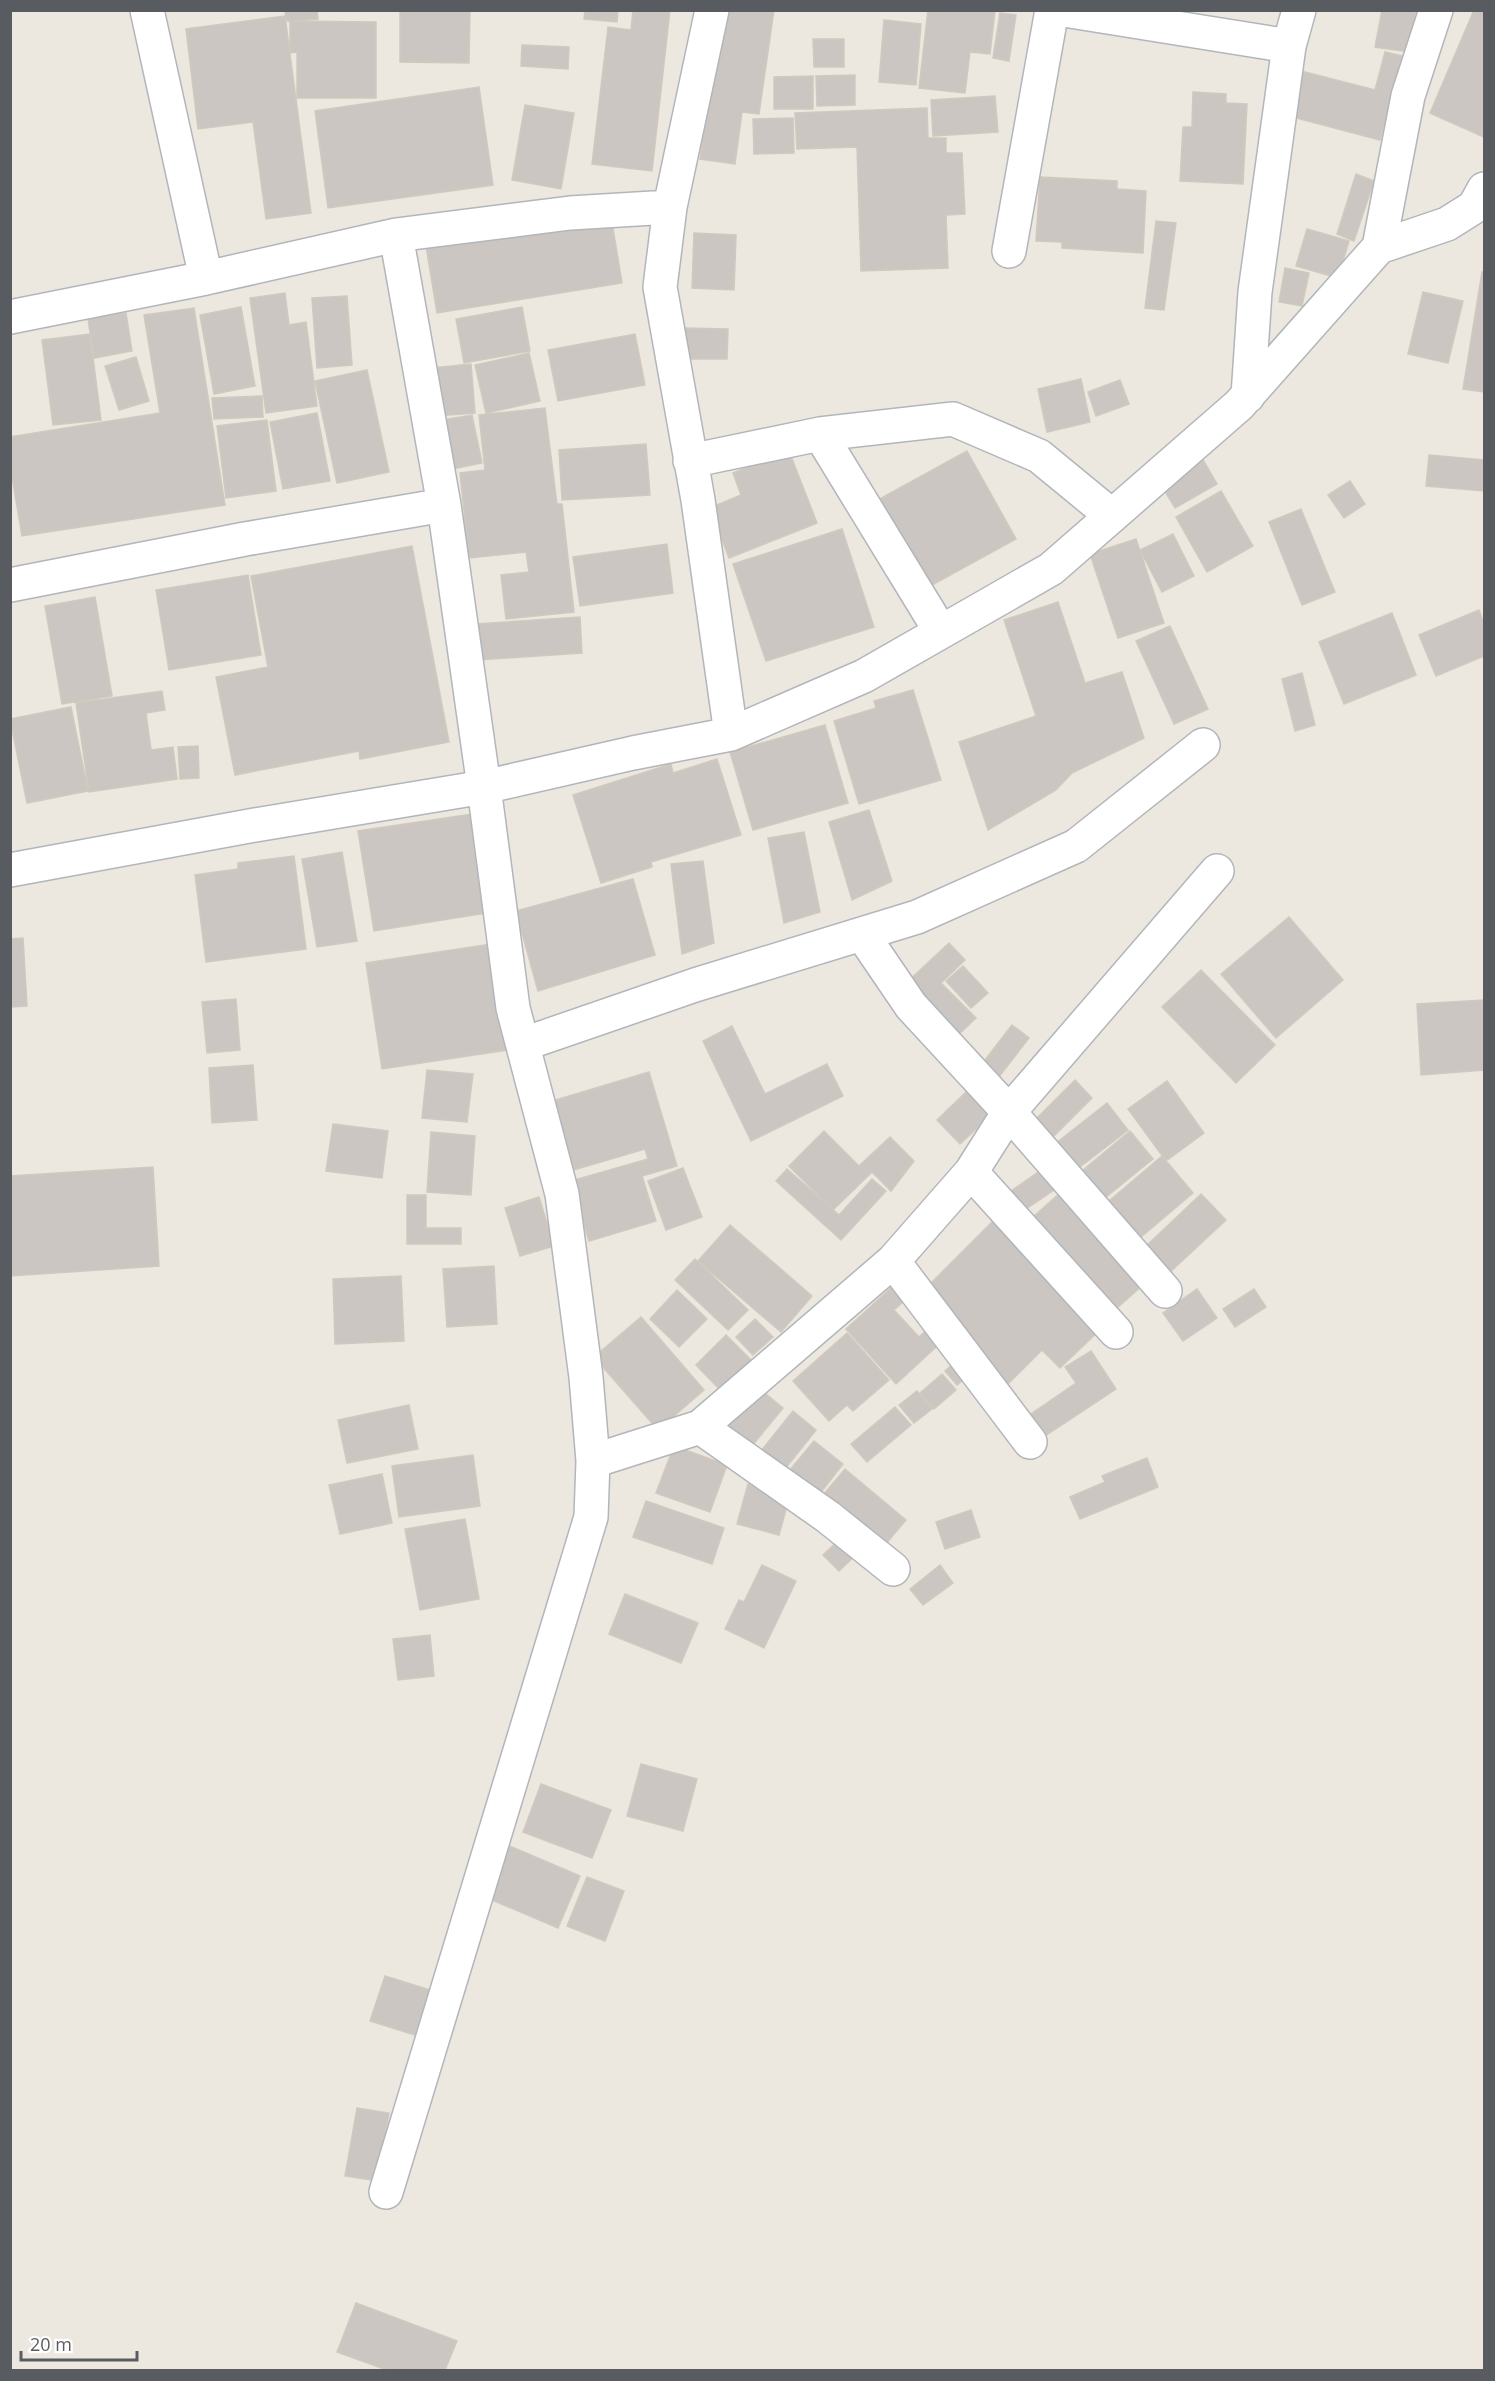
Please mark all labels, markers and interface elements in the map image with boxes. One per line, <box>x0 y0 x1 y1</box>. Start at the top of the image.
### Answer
scale bar <box>21 2324 136 2362</box>
text: 20 m <box>30 2332 72 2356</box>

